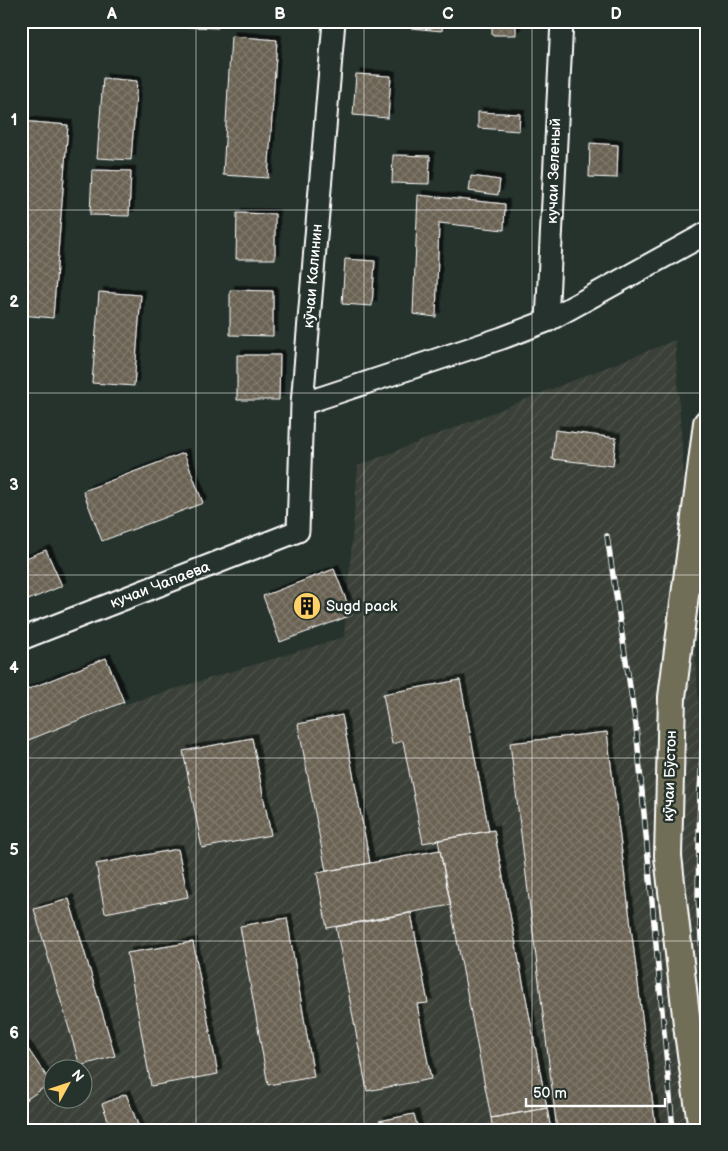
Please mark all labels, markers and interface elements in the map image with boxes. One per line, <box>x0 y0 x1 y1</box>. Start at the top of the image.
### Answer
text: A <box>106 5 117 24</box>
text: B <box>274 5 286 24</box>
text: C <box>442 5 454 24</box>
text: D <box>610 5 622 24</box>
text: 1 <box>11 111 17 130</box>
street label: кучаи Зеленый <box>543 118 565 224</box>
street label: кӯчаи Калинин <box>299 223 327 329</box>
text: 2 <box>9 293 19 312</box>
text: 3 <box>9 476 19 495</box>
street label: кучаи Чапаева <box>107 557 213 613</box>
building icon: Sugd pack <box>292 591 322 621</box>
place label: Sugd pack <box>326 597 398 616</box>
text: 4 <box>9 659 19 678</box>
street label: кӯчаи Бӯстон <box>659 730 681 822</box>
text: 5 <box>9 841 19 860</box>
text: 6 <box>9 1024 19 1043</box>
north arrow <box>42 1058 92 1108</box>
text: N <box>68 1066 87 1085</box>
scale bar <box>526 1076 664 1108</box>
text: 50 m <box>533 1084 567 1103</box>

